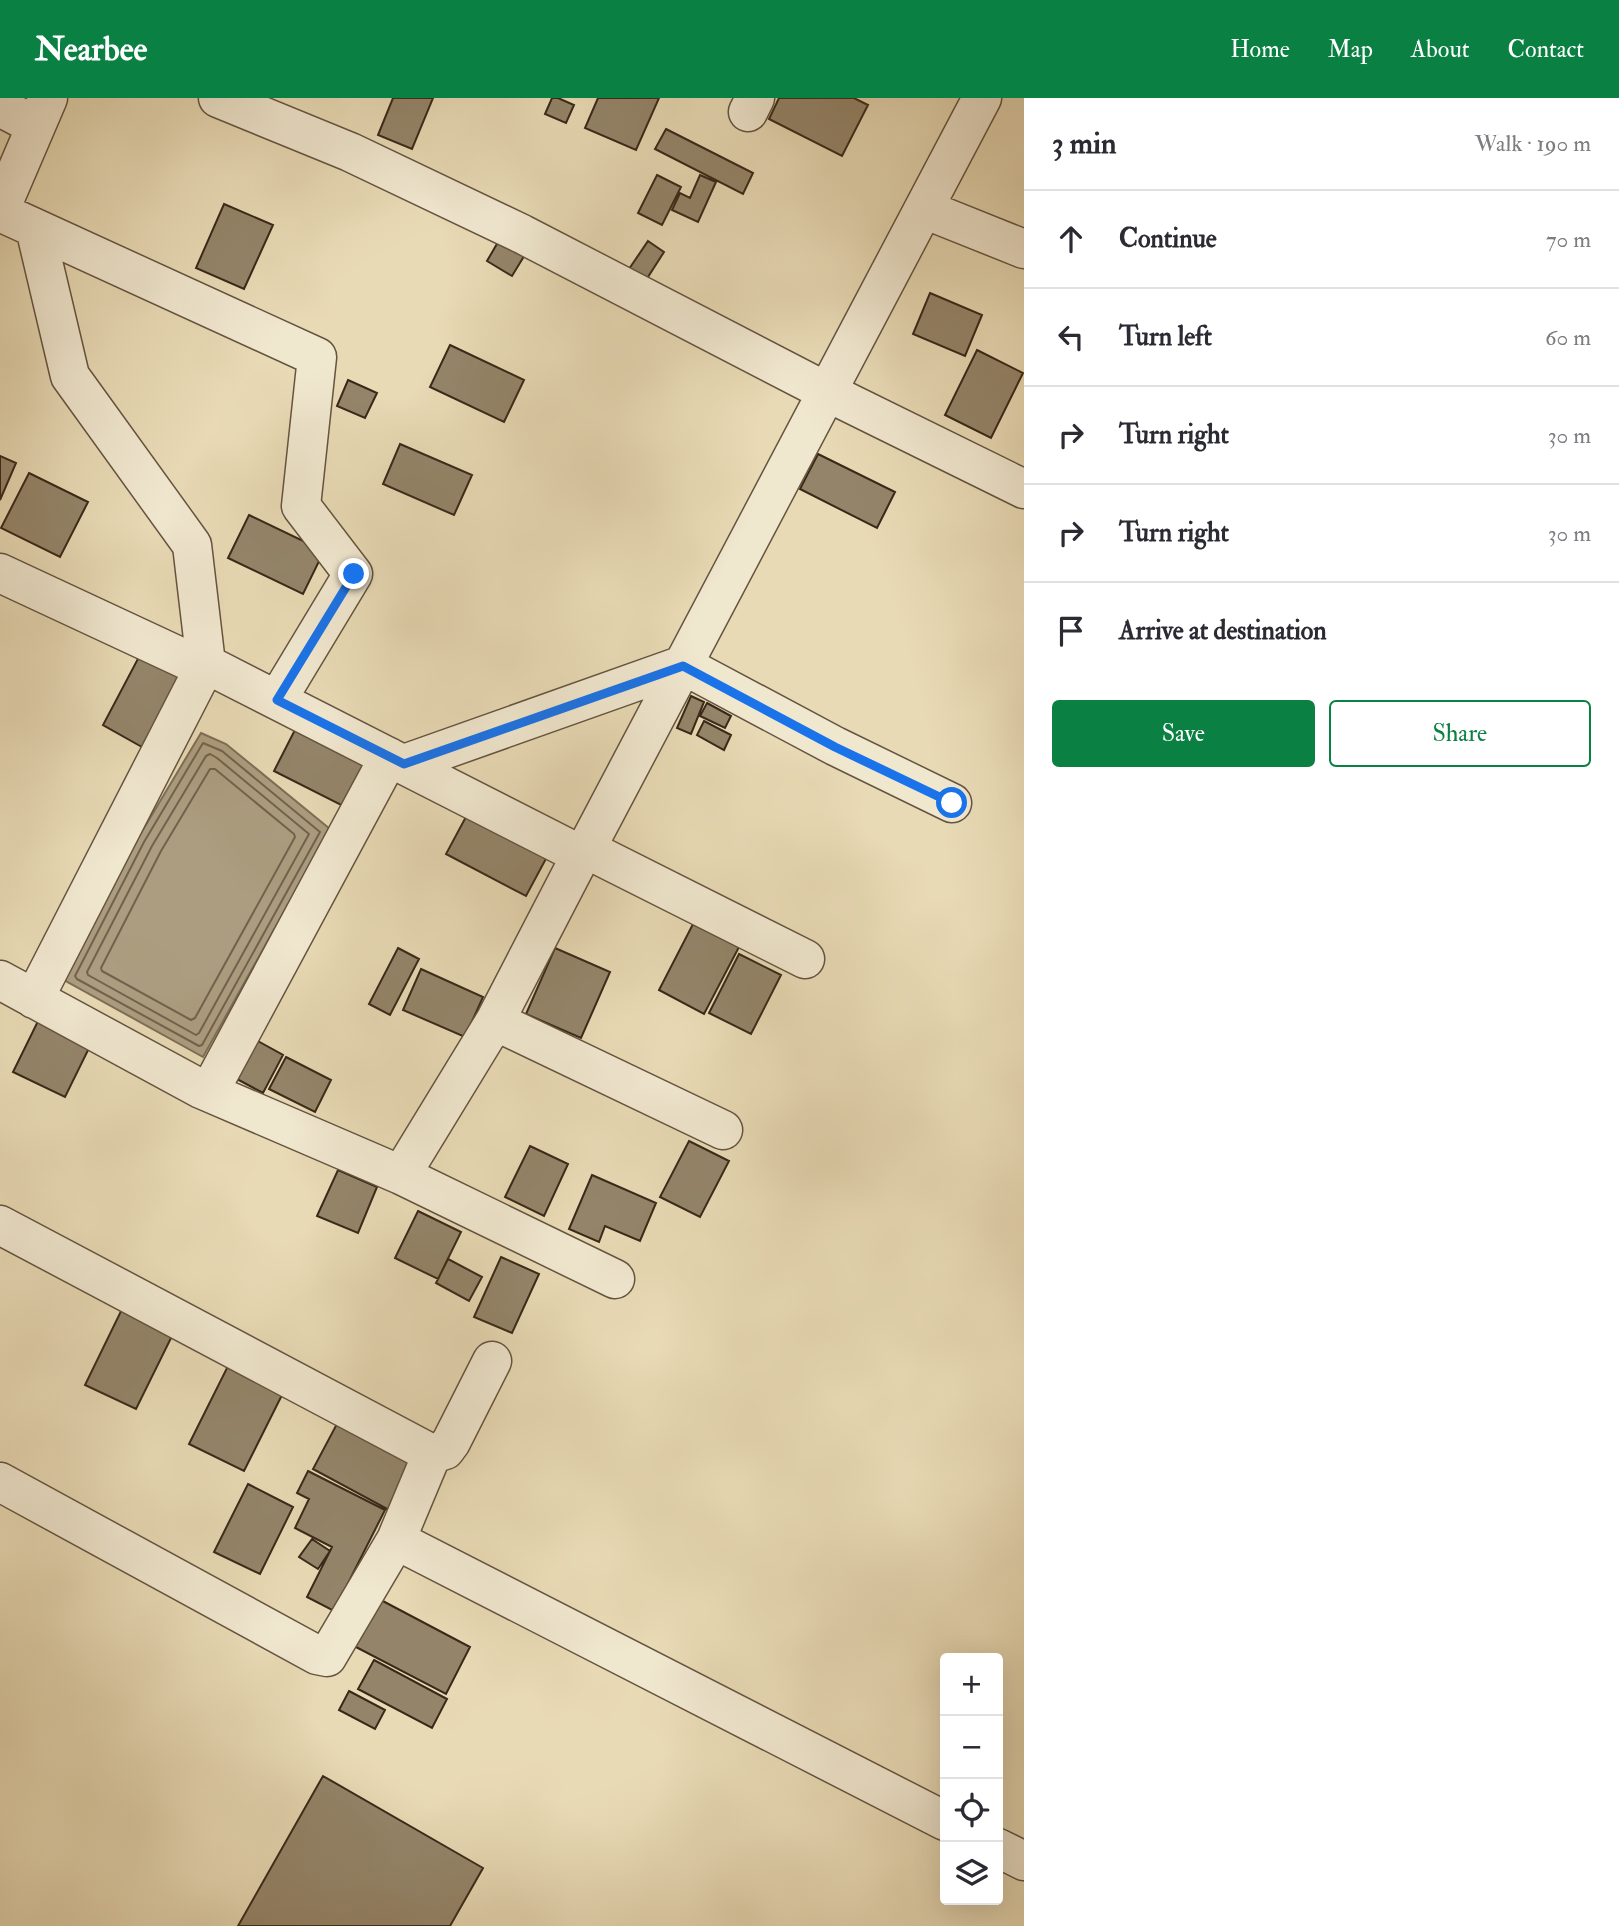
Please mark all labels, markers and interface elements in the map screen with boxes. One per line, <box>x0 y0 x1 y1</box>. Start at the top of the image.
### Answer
text: Nearbee <box>35 29 147 70</box>
text: Home <box>1230 34 1290 65</box>
text: Map <box>1328 34 1373 65</box>
text: About <box>1411 34 1470 65</box>
text: Contact <box>1508 34 1584 65</box>
text: 3 min <box>1052 125 1117 162</box>
text: Walk · 190 m <box>1475 129 1591 158</box>
icon: ahead <box>1052 220 1090 258</box>
text: Continue <box>1119 223 1217 255</box>
text: 70 m <box>1546 225 1591 254</box>
icon: left <box>1052 318 1090 356</box>
text: Turn left <box>1119 321 1212 353</box>
text: 60 m <box>1545 323 1591 352</box>
icon: right <box>1052 416 1090 454</box>
text: Turn right <box>1119 419 1229 451</box>
text: 30 m <box>1548 421 1591 450</box>
icon: right <box>1052 514 1090 552</box>
text: Turn right <box>1119 517 1229 549</box>
text: 30 m <box>1548 519 1591 548</box>
route end <box>338 558 369 589</box>
icon: arrive <box>1052 612 1090 650</box>
text: Arrive at destination <box>1119 615 1327 647</box>
button: Save <box>1052 700 1315 767</box>
button: Share <box>1329 700 1591 767</box>
route start <box>936 787 967 818</box>
map controls <box>940 1653 1003 1905</box>
button: + <box>940 1653 1003 1716</box>
button: − <box>940 1716 1003 1779</box>
button: locate <box>940 1779 1003 1842</box>
button: layers <box>940 1842 1003 1905</box>

